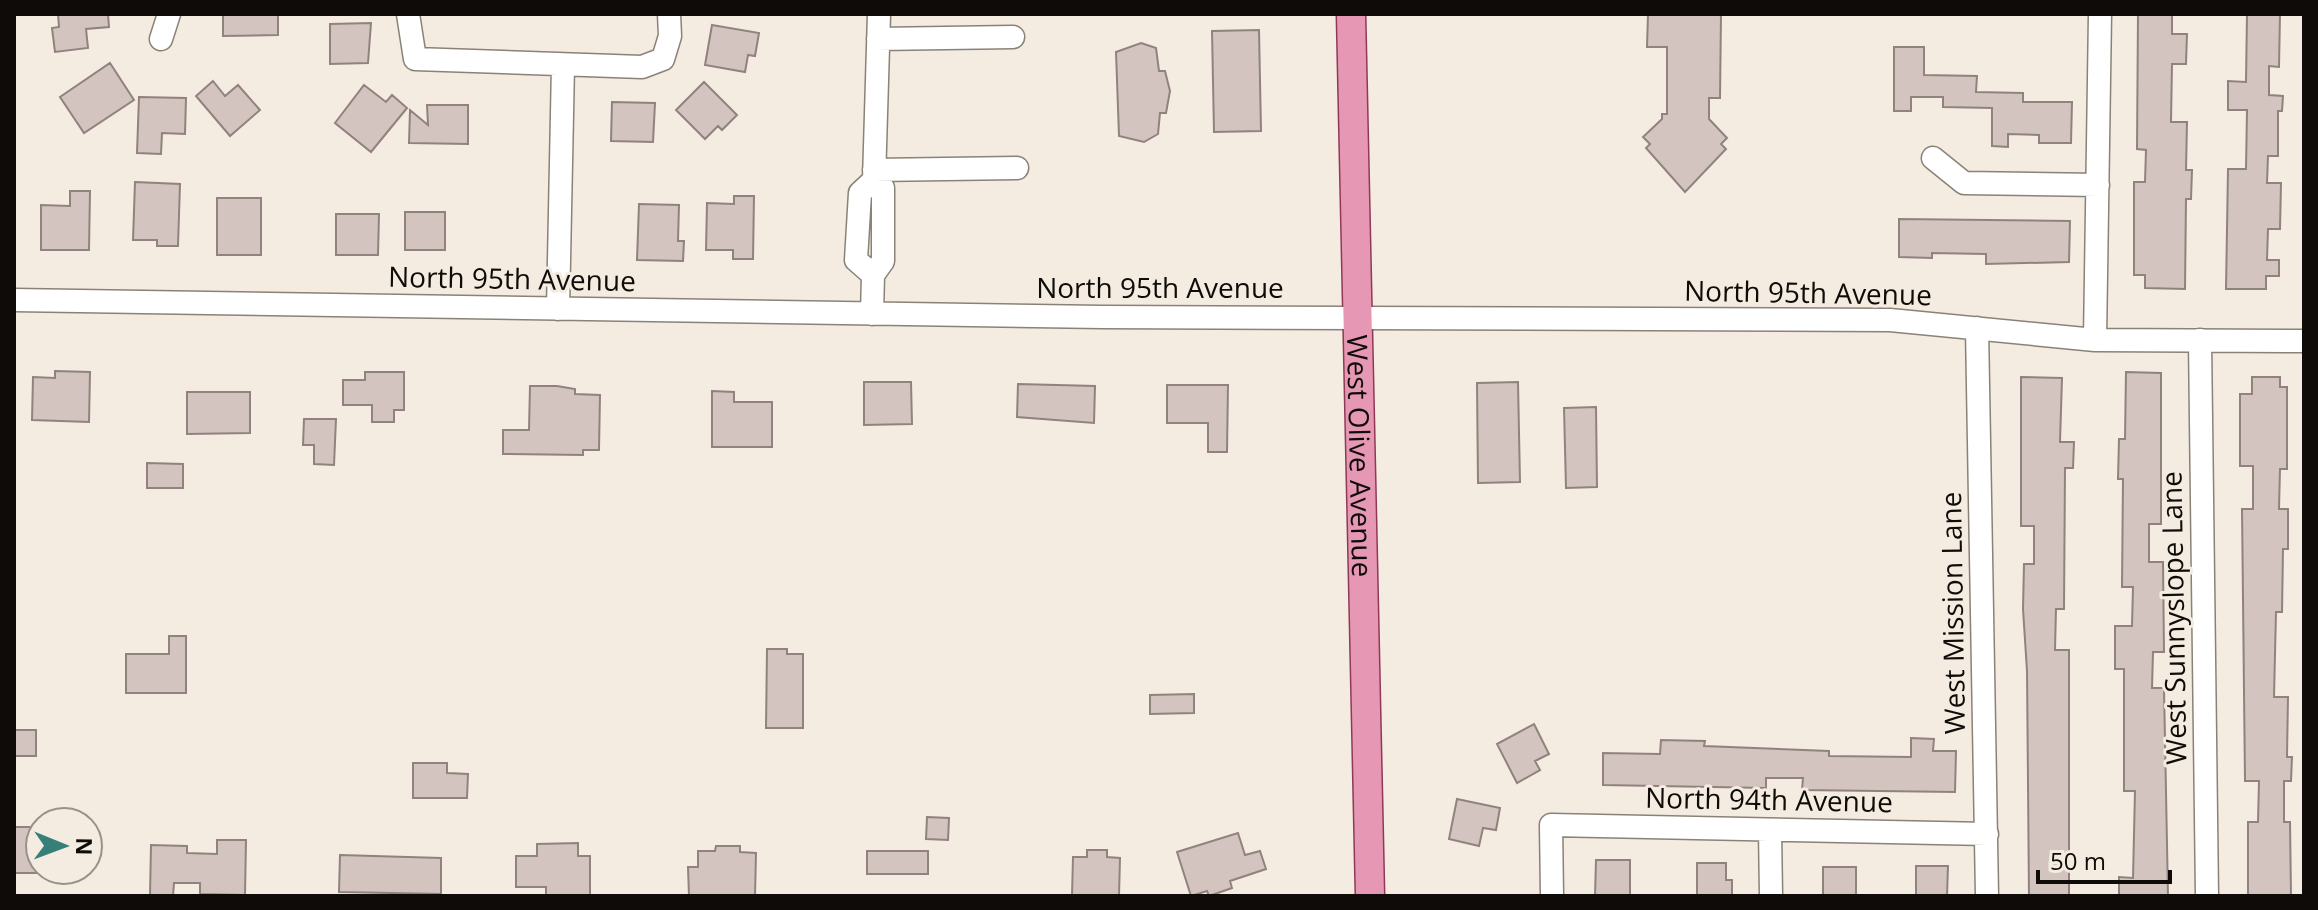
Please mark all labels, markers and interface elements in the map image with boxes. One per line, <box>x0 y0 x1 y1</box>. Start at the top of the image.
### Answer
street label: North 95th Avenue <box>388 257 636 299</box>
street label: North 95th Avenue <box>1036 268 1284 306</box>
street label: North 95th Avenue <box>1684 271 1932 313</box>
street label: West Olive Avenue <box>1339 334 1382 578</box>
street label: West Sunnyslope Lane <box>2151 471 2195 765</box>
street label: West Mission Lane <box>1931 491 1973 735</box>
street label: North 94th Avenue <box>1645 778 1893 820</box>
north arrow <box>24 806 104 886</box>
scale bar <box>2038 834 2170 884</box>
text: N <box>70 837 100 856</box>
text: 50 m <box>2050 844 2106 877</box>

